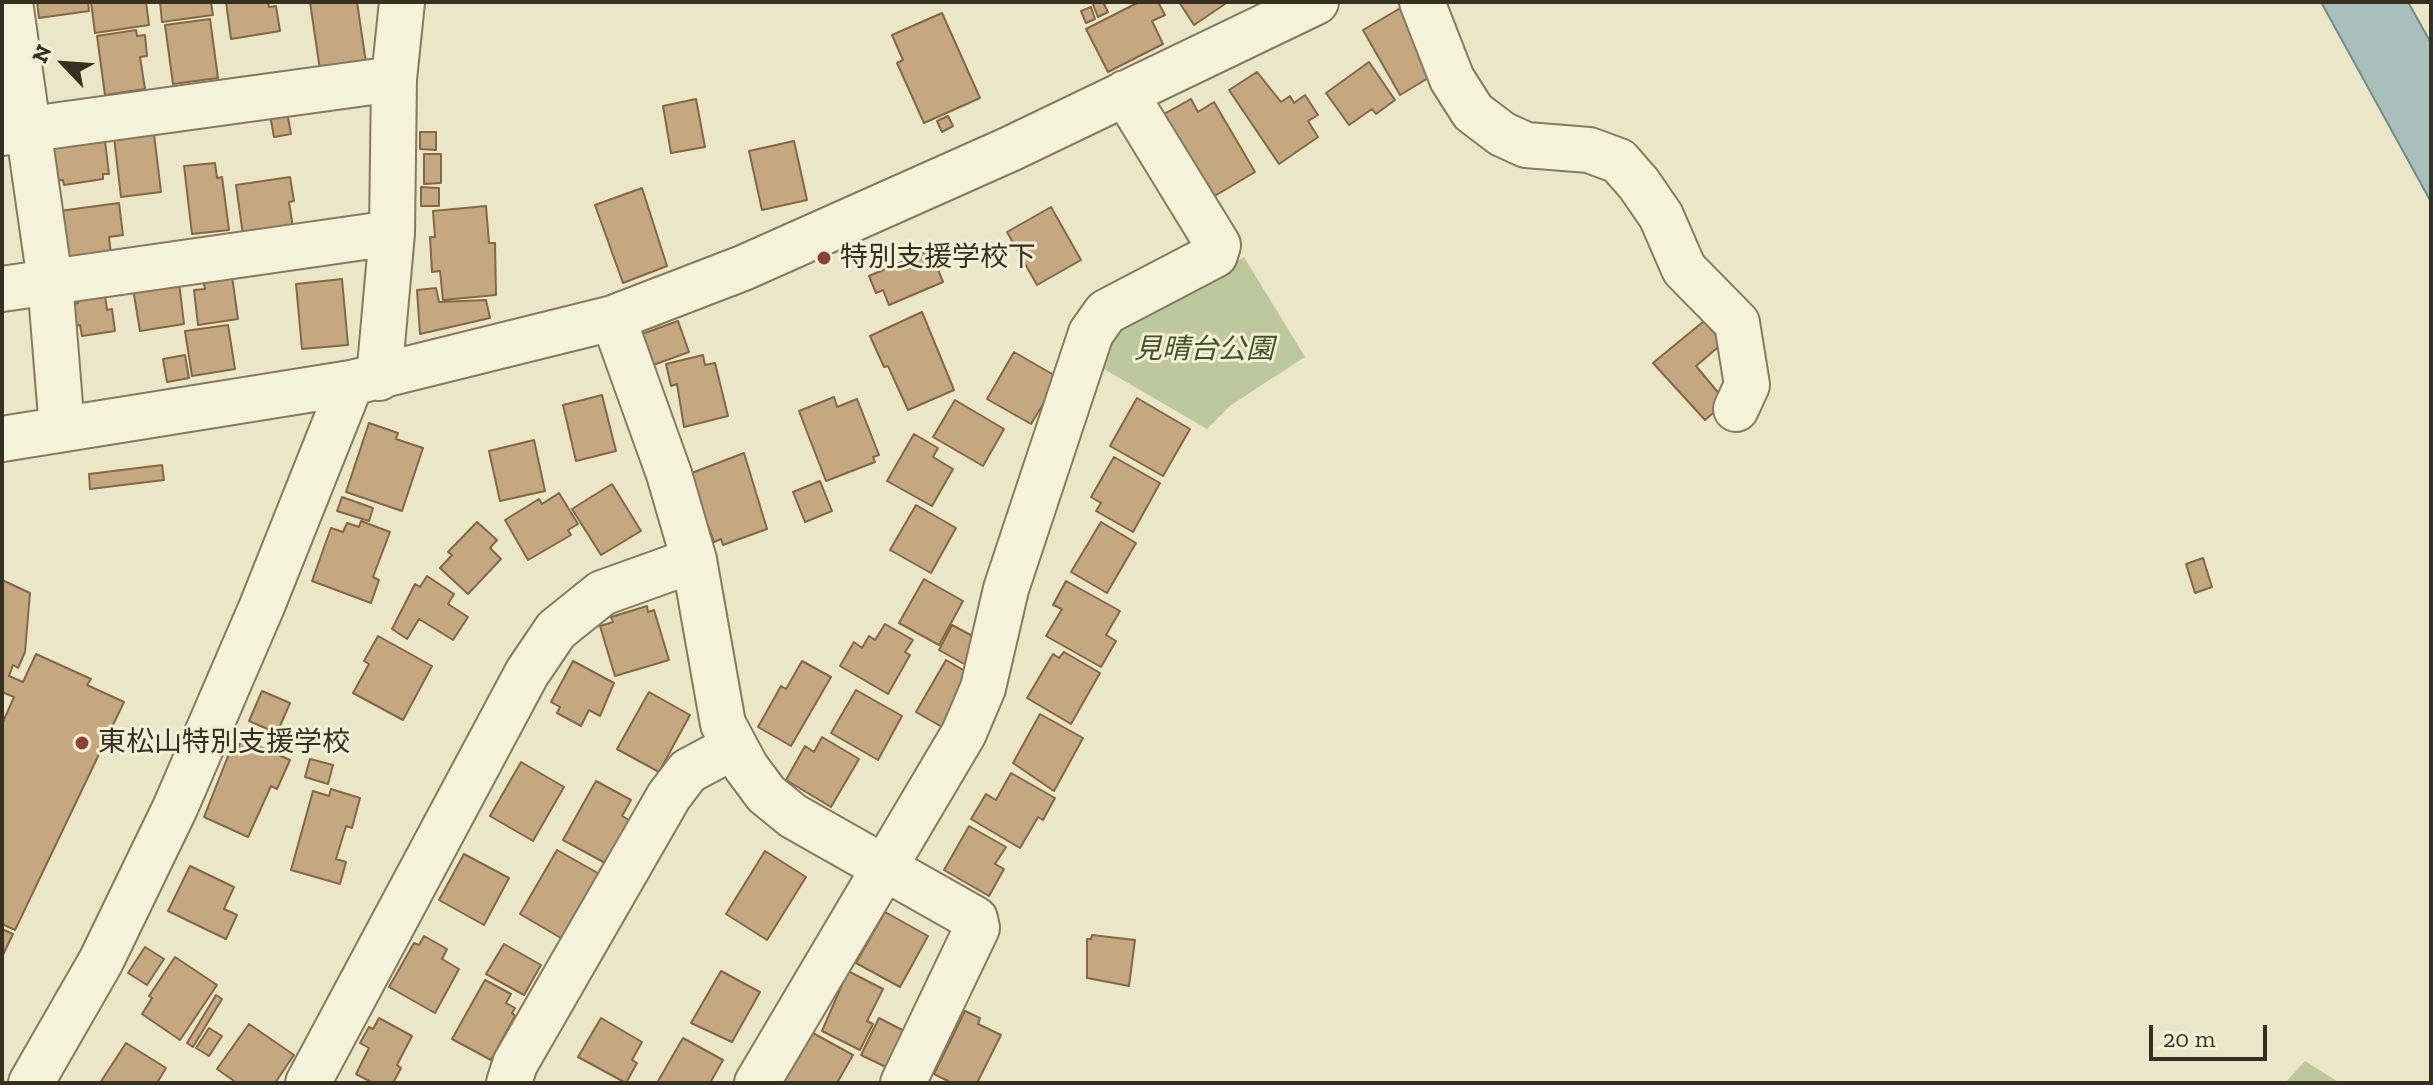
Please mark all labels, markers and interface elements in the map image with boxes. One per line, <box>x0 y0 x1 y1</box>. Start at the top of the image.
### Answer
north arrow <box>24 24 104 104</box>
text: N <box>26 40 58 67</box>
place label: 特別支援学校下 <box>840 241 1036 275</box>
marker: 特別支援学校下 <box>815 249 833 267</box>
park label: 見晴台公園 <box>1134 333 1274 367</box>
place label: 東松山特別支援学校 <box>98 726 350 760</box>
marker: 東松山特別支援学校 <box>73 734 91 752</box>
scale bar <box>2153 1009 2271 1059</box>
text: 20 m <box>2163 1024 2215 1053</box>

